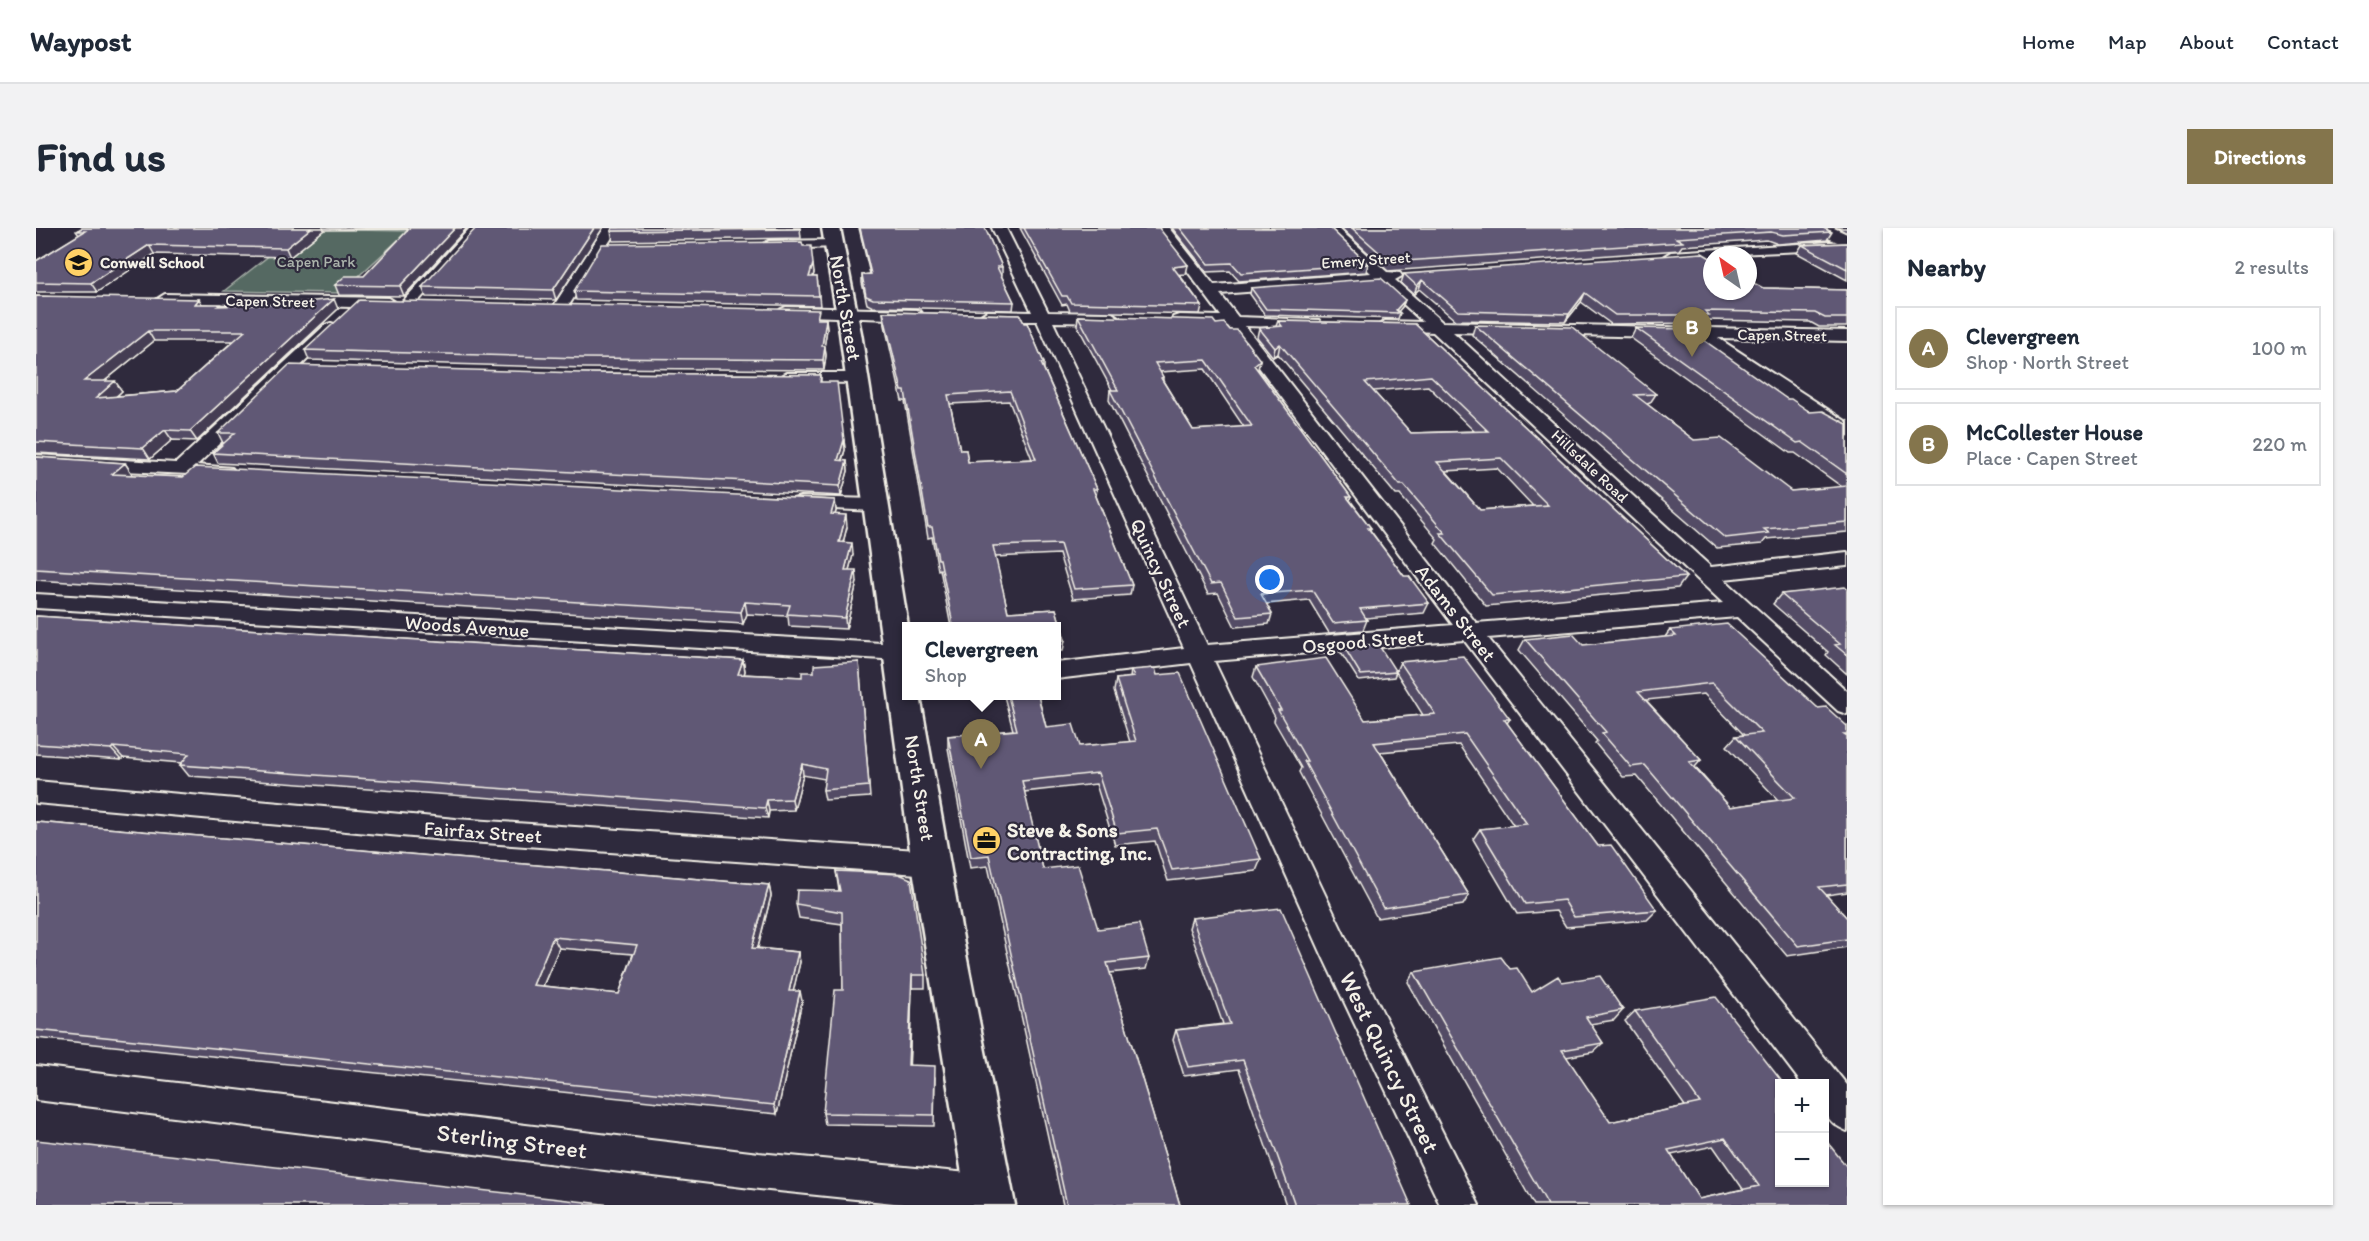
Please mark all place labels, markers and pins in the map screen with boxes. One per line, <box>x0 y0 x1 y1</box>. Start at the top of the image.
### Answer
school or university icon: Conwell School <box>63 246 95 278</box>
place label: Conwell School <box>100 253 205 272</box>
pin: B <box>1672 308 1712 357</box>
pin: A <box>962 720 1000 769</box>
place label: Steve & Sons Contracting, Inc. <box>1007 818 1152 866</box>
office icon: Steve & Sons Contracting, Inc. <box>970 825 1002 857</box>

